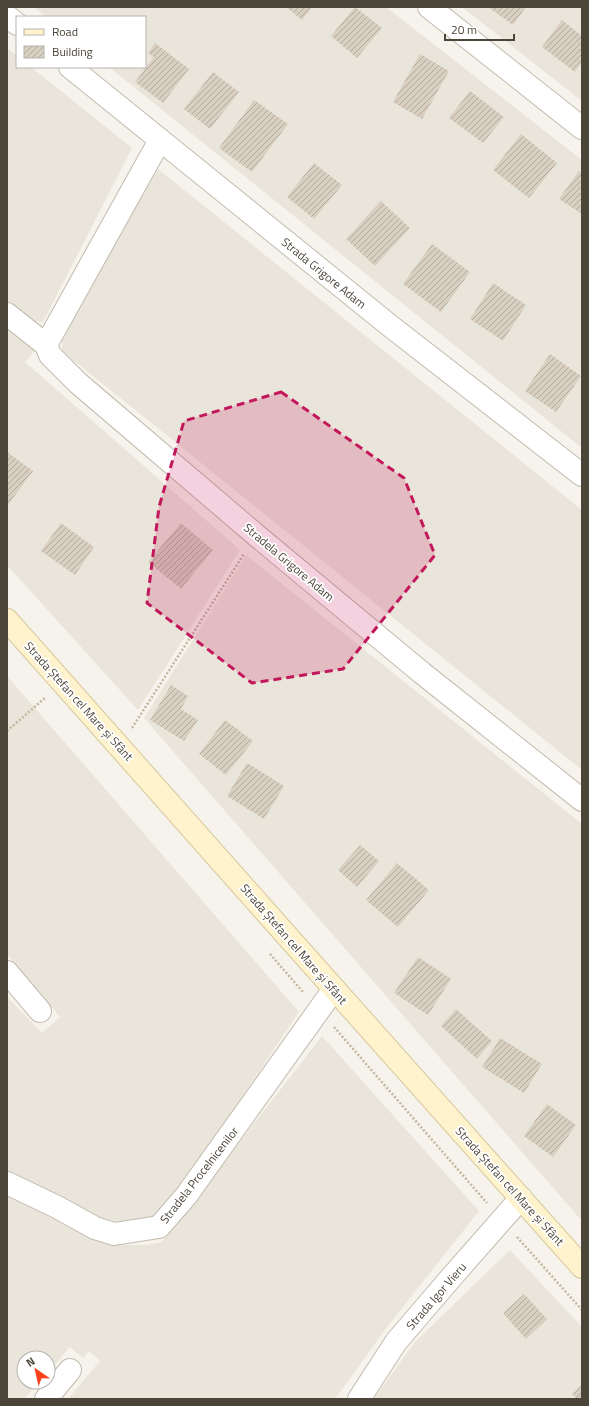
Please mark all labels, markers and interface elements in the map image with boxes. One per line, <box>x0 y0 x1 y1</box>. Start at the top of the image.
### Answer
legend <box>16 16 146 68</box>
scale bar <box>445 16 514 42</box>
text: 20 m <box>451 20 477 39</box>
text: Road <box>52 22 78 41</box>
text: Building <box>52 42 93 61</box>
street label: Strada Grigore Adam <box>277 233 371 313</box>
street label: Stradela Grigore Adam <box>239 518 339 606</box>
street label: Strada Ștefan cel Mare și Sfânt <box>20 637 138 765</box>
street label: Strada Ștefan cel Mare și Sfânt <box>236 879 352 1009</box>
street label: Stradela Procelnicenilor <box>155 1122 243 1228</box>
street label: Strada Ștefan cel Mare și Sfânt <box>451 1122 569 1250</box>
street label: Strada Igor Vieru <box>401 1258 471 1334</box>
north arrow <box>16 1350 56 1390</box>
text: N <box>23 1353 38 1370</box>

